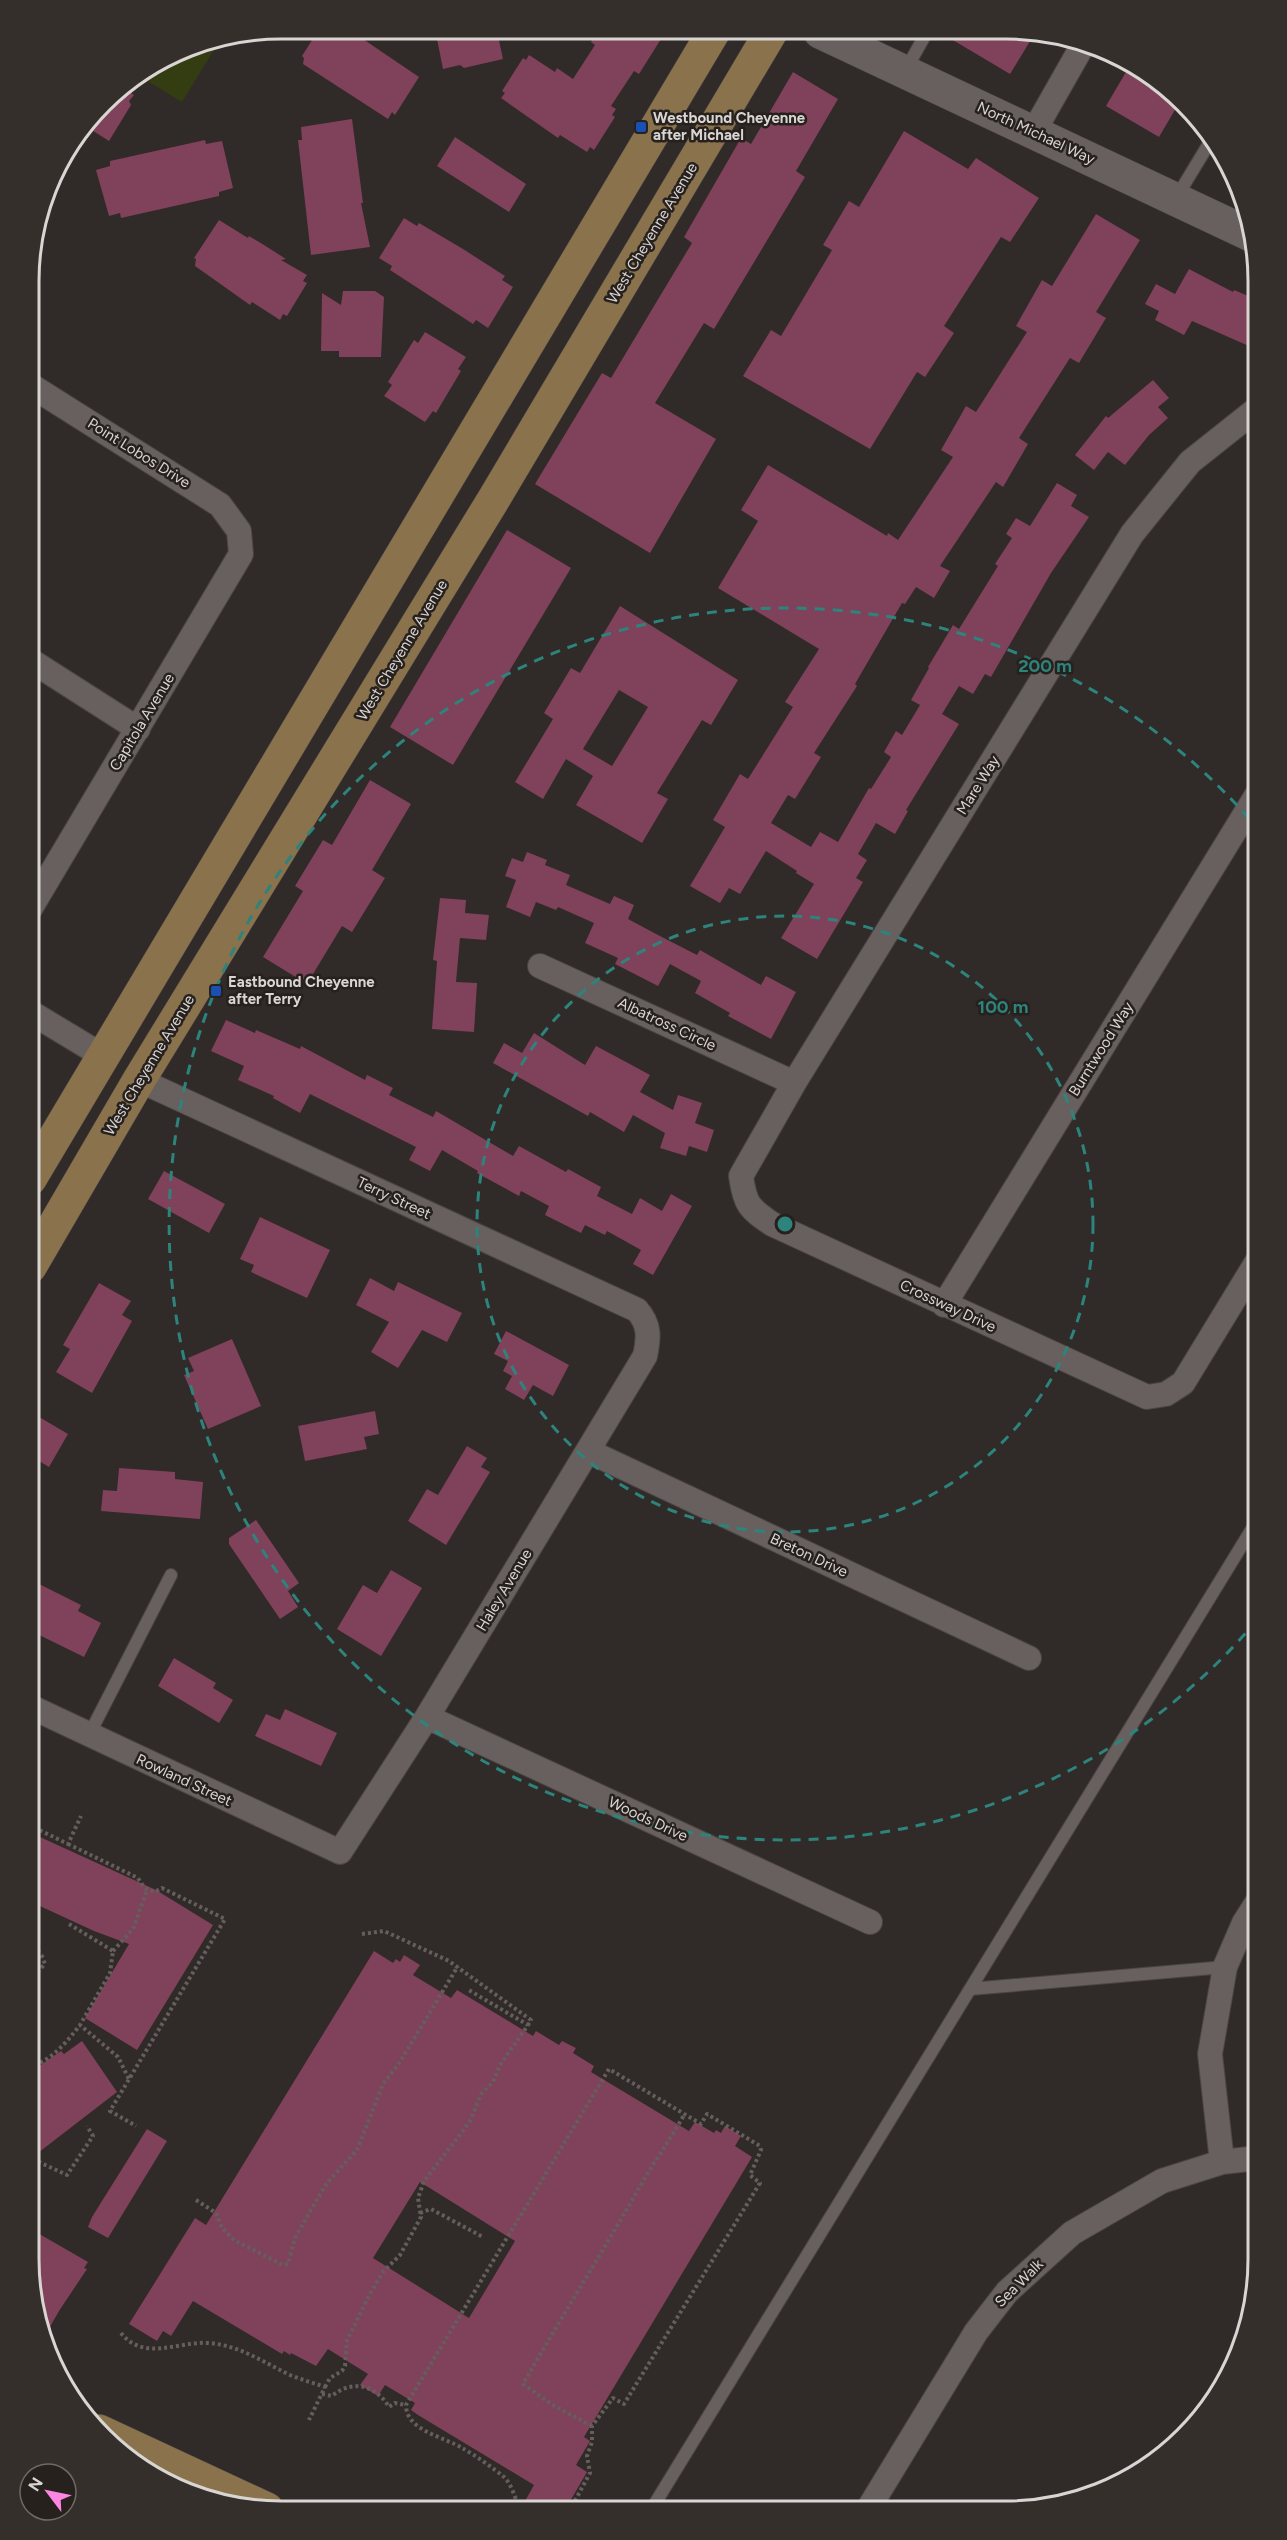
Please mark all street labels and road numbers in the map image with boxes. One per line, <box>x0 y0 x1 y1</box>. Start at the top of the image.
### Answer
street label: North Michael Way <box>974 98 1098 168</box>
street label: West Cheyenne Avenue <box>603 159 701 307</box>
street label: Point Lobos Drive <box>84 414 194 492</box>
street label: West Cheyenne Avenue <box>353 576 451 724</box>
street label: Capitola Avenue <box>106 670 178 774</box>
street label: Mare Way <box>953 752 1003 818</box>
street label: West Cheyenne Avenue <box>100 991 198 1139</box>
street label: Albatross Circle <box>615 993 719 1055</box>
street label: Burntwood Way <box>1065 999 1137 1099</box>
street label: Terry Street <box>354 1173 434 1223</box>
street label: Crossway Drive <box>897 1276 999 1336</box>
street label: Breton Drive <box>767 1529 851 1581</box>
street label: Haley Avenue <box>472 1546 536 1634</box>
street label: Rowland Street <box>133 1750 235 1810</box>
street label: Woods Drive <box>606 1793 690 1845</box>
street label: Sea Walk <box>991 2255 1047 2311</box>

